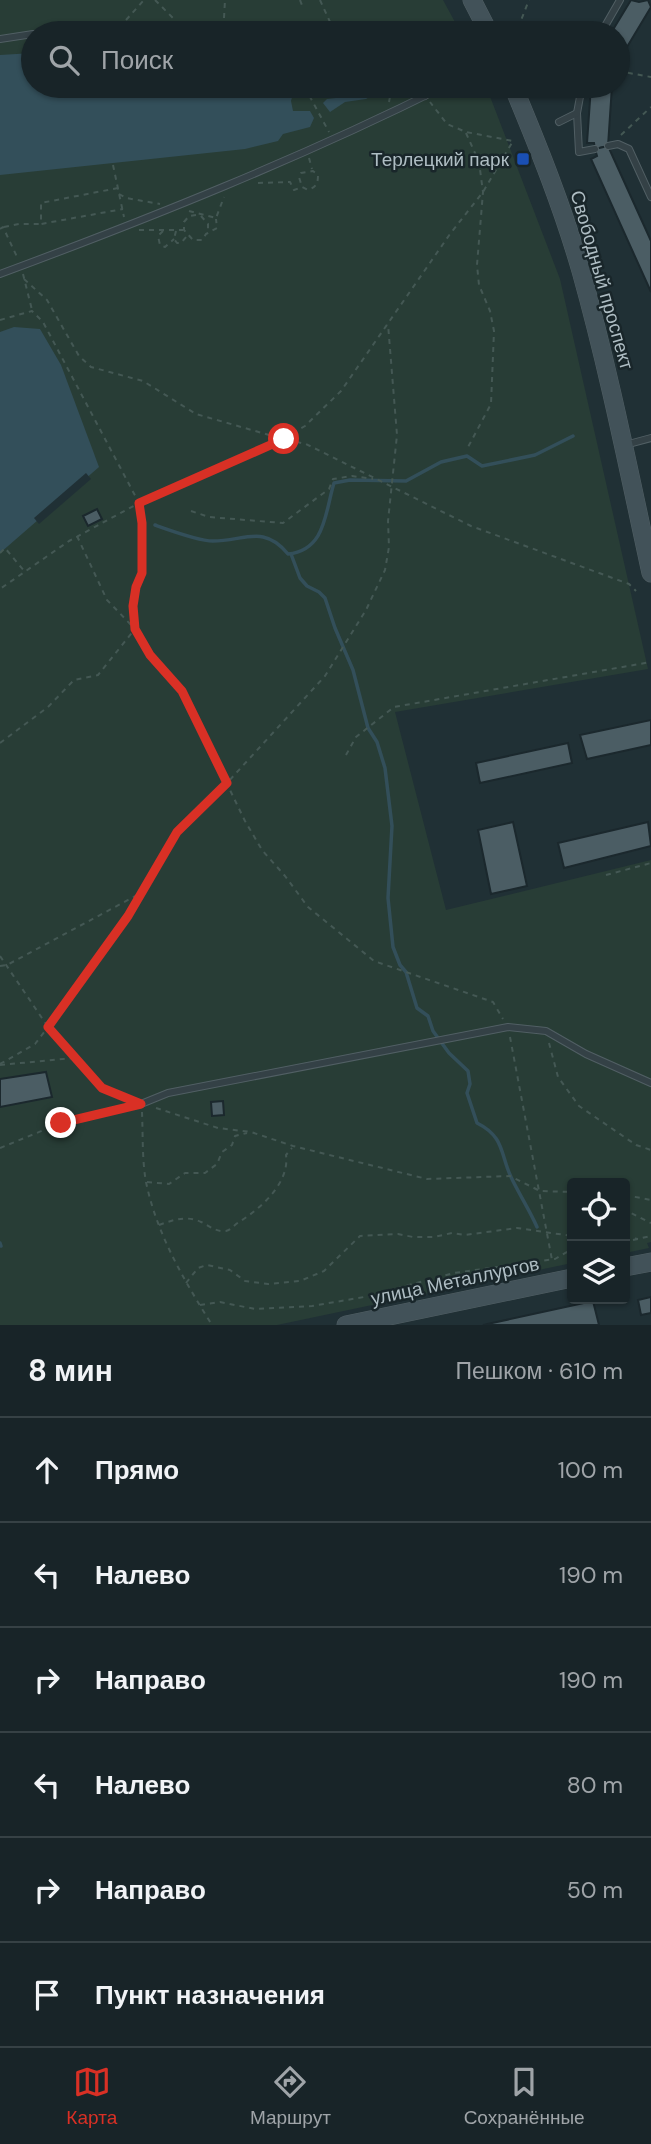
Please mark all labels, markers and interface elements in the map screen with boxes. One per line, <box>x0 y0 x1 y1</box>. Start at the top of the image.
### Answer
search box <box>21 21 630 98</box>
icon: search <box>45 41 83 79</box>
text: Поиск <box>101 43 173 77</box>
place label: Терлецкий парк <box>371 147 510 172</box>
marker: Терлецкий парк <box>515 151 531 167</box>
street label: Свободный проспект <box>564 188 640 373</box>
route start <box>268 423 299 454</box>
route end <box>45 1107 76 1138</box>
map controls <box>567 1178 630 1304</box>
button: locate <box>567 1178 630 1241</box>
button: layers <box>567 1241 630 1304</box>
street label: улица Металлургов <box>369 1251 541 1311</box>
text: 8 мин <box>28 1351 113 1390</box>
text: Пешком · 610 m <box>456 1356 623 1386</box>
icon: ahead <box>28 1451 66 1489</box>
text: Прямо <box>95 1453 179 1487</box>
text: 100 m <box>558 1455 623 1485</box>
icon: left <box>28 1556 66 1594</box>
text: Налево <box>95 1558 190 1592</box>
text: 190 m <box>559 1560 623 1590</box>
icon: right <box>28 1661 66 1699</box>
text: Направо <box>95 1663 206 1697</box>
text: 190 m <box>559 1665 623 1695</box>
icon: left <box>28 1766 66 1804</box>
text: Налево <box>95 1768 190 1802</box>
text: 80 m <box>567 1770 623 1800</box>
icon: right <box>28 1871 66 1909</box>
text: Направо <box>95 1873 206 1907</box>
text: 50 m <box>567 1875 623 1905</box>
icon: arrive <box>28 1976 66 2014</box>
text: Пункт назначения <box>95 1978 325 2012</box>
tab: Карта <box>66 2063 117 2130</box>
tab: Маршрут <box>250 2063 331 2130</box>
tab: Сохранённые <box>464 2063 585 2130</box>

